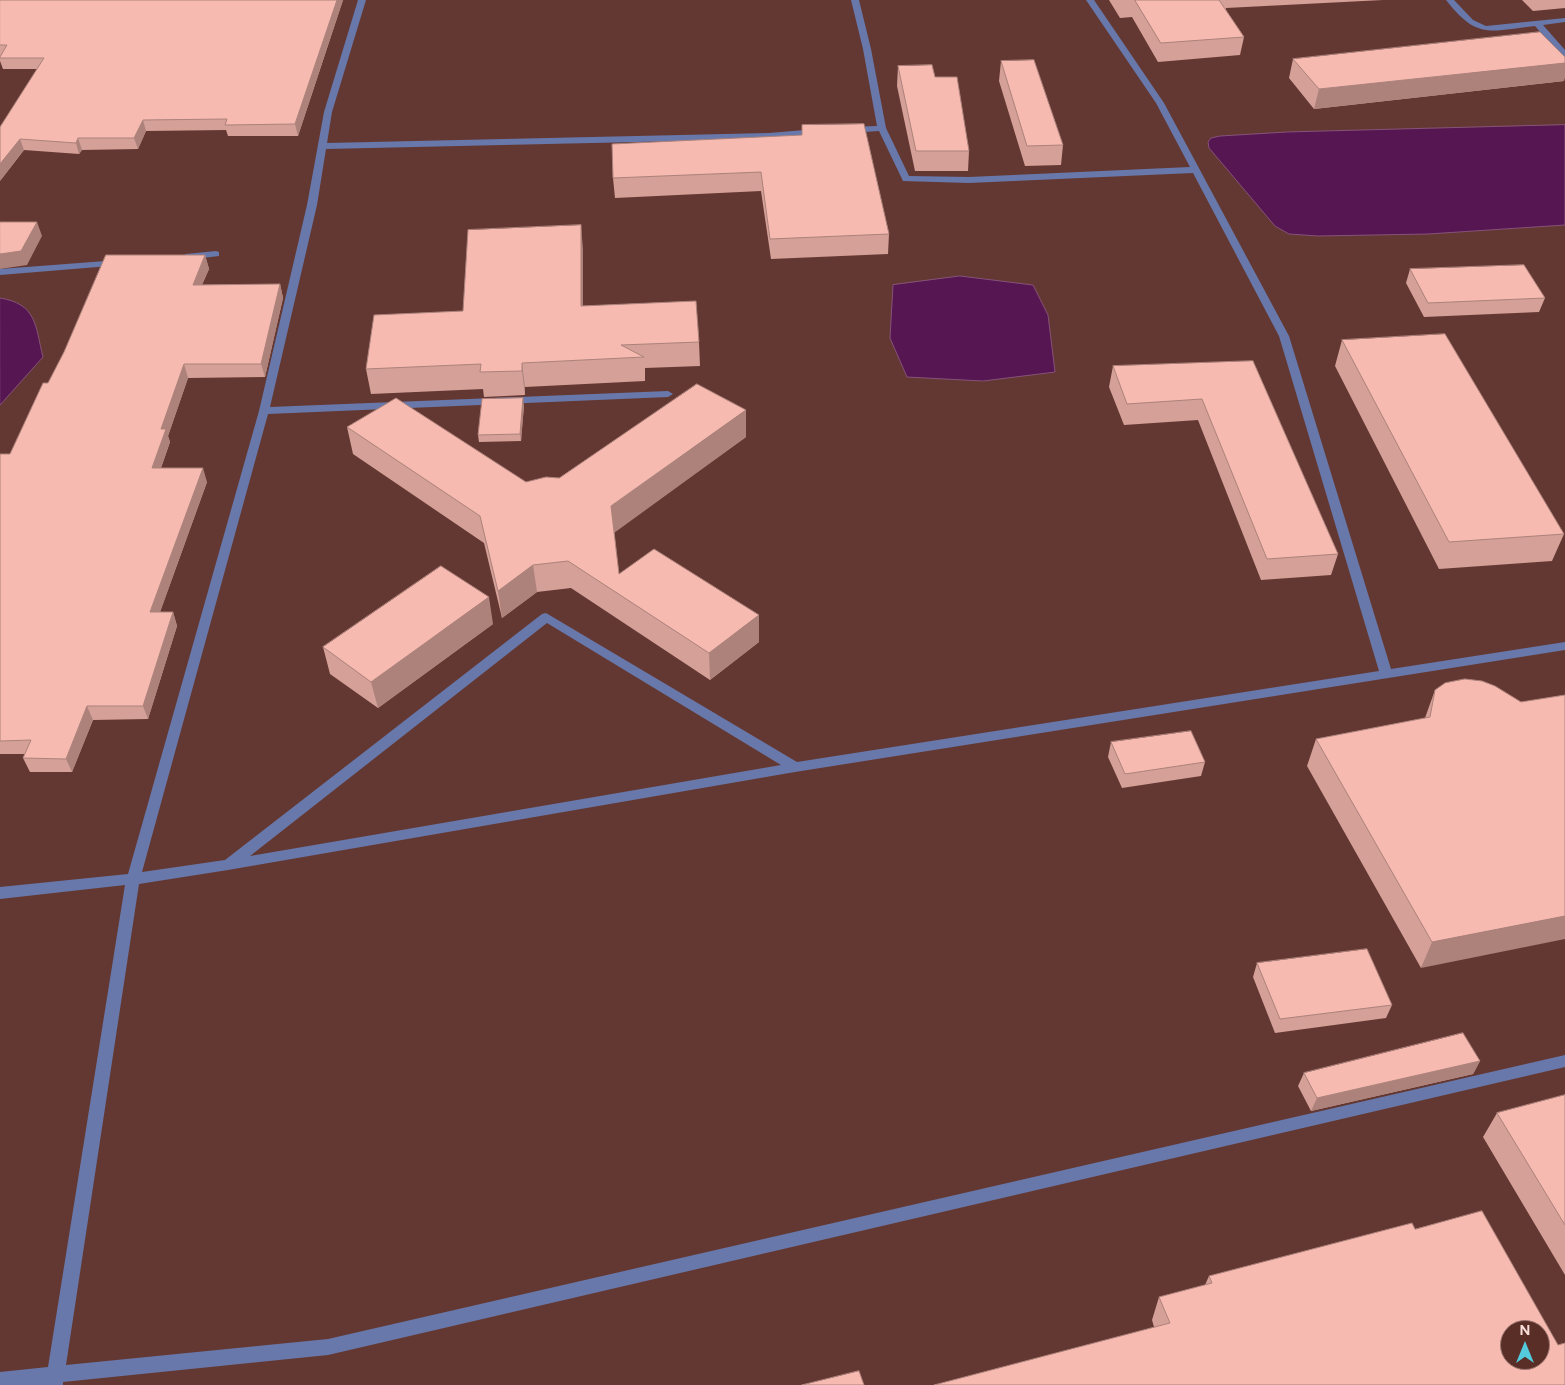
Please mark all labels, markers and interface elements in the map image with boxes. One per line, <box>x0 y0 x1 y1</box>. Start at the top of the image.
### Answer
north arrow <box>1500 1320 1550 1370</box>
text: N <box>1520 1322 1530 1339</box>

